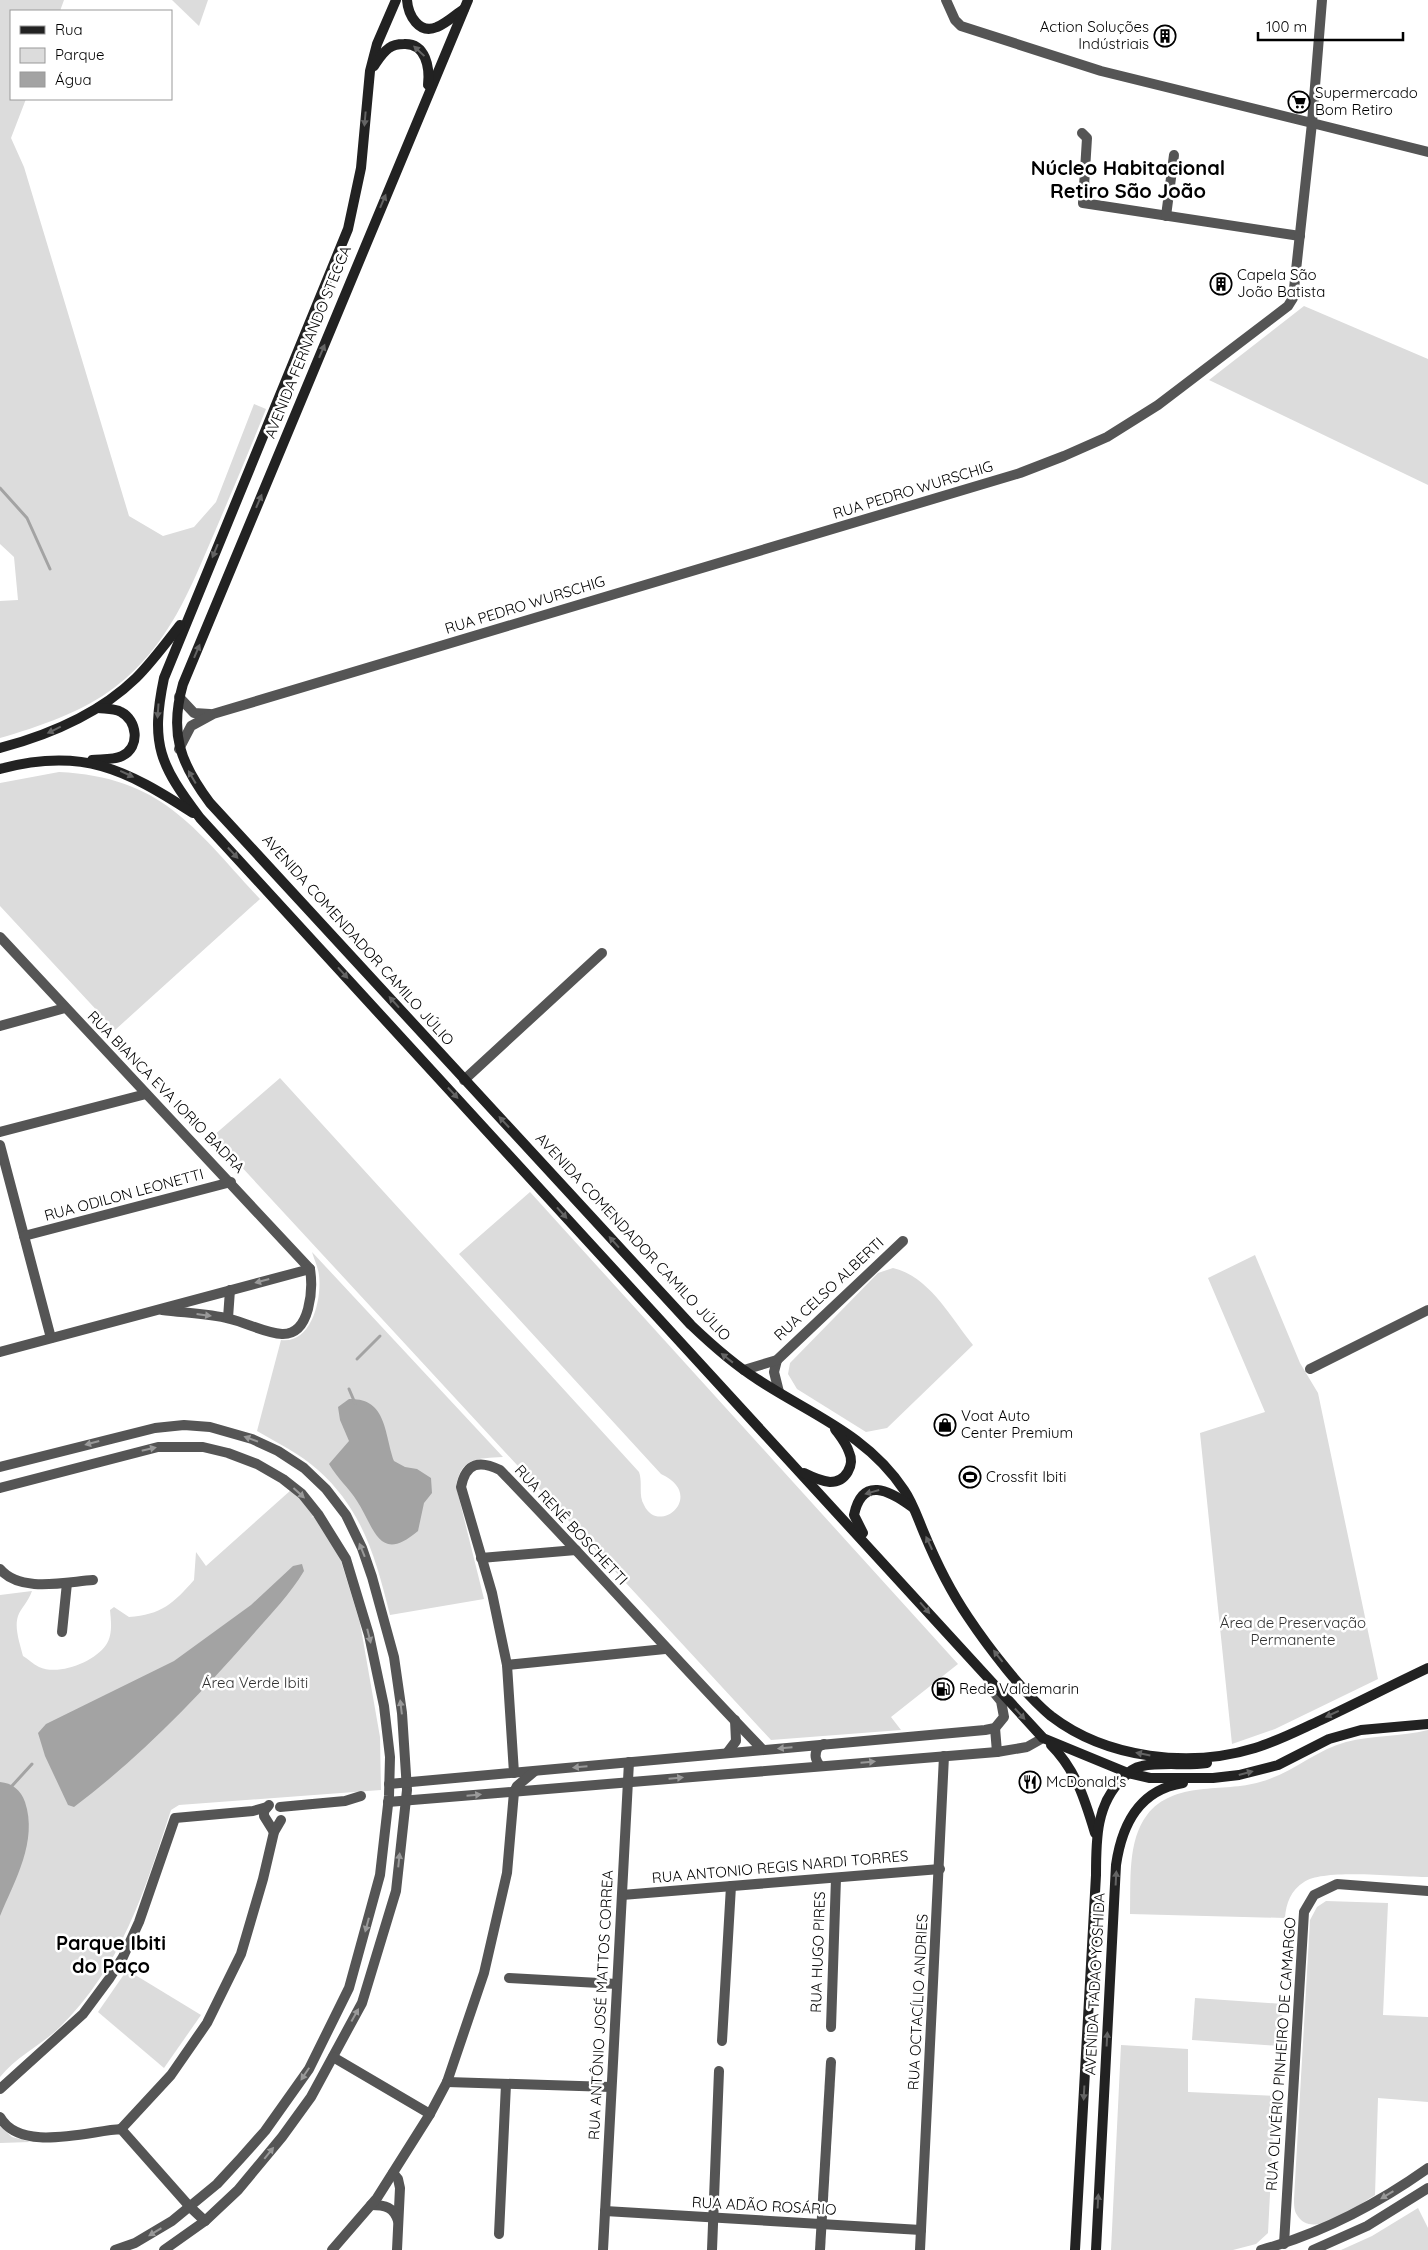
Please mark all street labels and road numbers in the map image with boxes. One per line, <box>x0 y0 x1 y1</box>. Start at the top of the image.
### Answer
street label: AVENIDA FERNANDO STECCA <box>260 242 355 441</box>
street label: RUA PEDRO WURSCHIG <box>830 456 995 523</box>
street label: RUA PEDRO WURSCHIG <box>442 571 607 638</box>
street label: AVENIDA COMENDADOR CAMILO JÚLIO <box>258 830 458 1049</box>
street label: RUA BIANCA EVA IORIO BADRA <box>84 1006 249 1177</box>
street label: AVENIDA COMENDADOR CAMILO JÚLIO <box>532 1129 735 1345</box>
street label: RUA ODILON LEONETTI <box>42 1164 206 1225</box>
street label: RUA CELSO ALBERTI <box>770 1233 888 1344</box>
street label: RUA RENÊ BOSCHETTI <box>511 1461 632 1589</box>
street label: RUA ANTONIO REGIS NARDI TORRES <box>651 1846 909 1887</box>
street label: RUA ANTÔNIO JOSÉ MATTOS CORREA <box>584 1869 617 2140</box>
street label: RUA HUGO PIRES <box>806 1891 829 2013</box>
street label: AVENIDA TADAO YOSHIDA <box>1080 1892 1109 2076</box>
street label: RUA OCTACÍLIO ANDRIES <box>903 1913 932 2091</box>
street label: RUA OLIVÉRIO PINHEIRO DE CAMARGO <box>1261 1916 1300 2192</box>
street label: RUA ADÃO ROSÁRIO <box>691 2192 837 2219</box>

